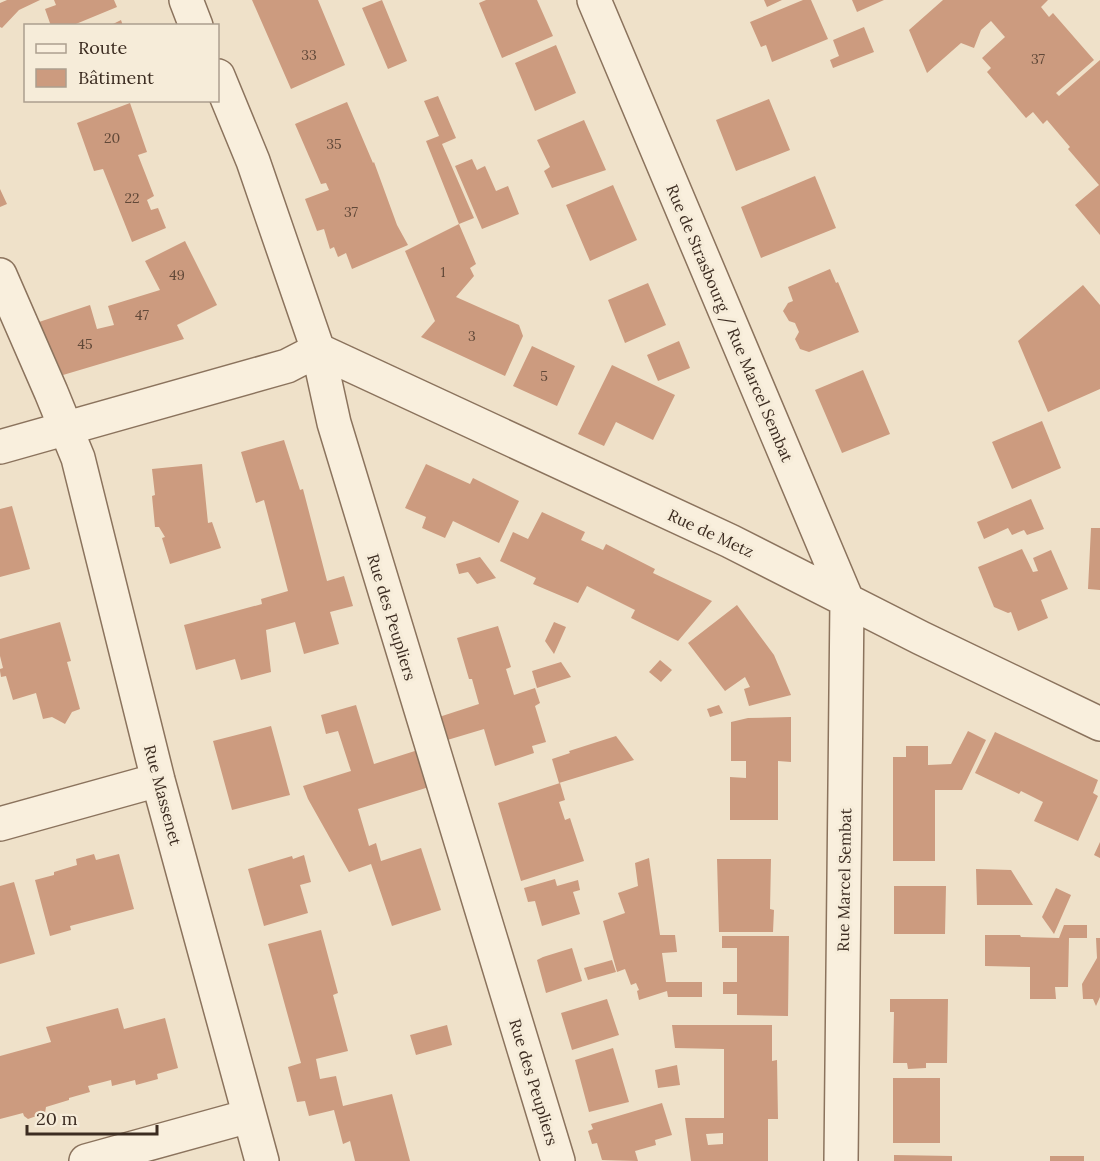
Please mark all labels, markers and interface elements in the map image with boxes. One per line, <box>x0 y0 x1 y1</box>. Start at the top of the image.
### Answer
legend <box>24 24 219 102</box>
text: Route <box>78 36 127 59</box>
house number: 33 <box>301 46 317 64</box>
house number: 37 <box>1031 50 1046 68</box>
text: Bâtiment <box>78 66 154 89</box>
house number: 20 <box>104 129 120 147</box>
house number: 35 <box>326 135 342 153</box>
street label: Rue de Strasbourg / Rue Marcel Sembat <box>661 181 798 466</box>
house number: 22 <box>124 189 140 207</box>
house number: 37 <box>344 203 359 221</box>
house number: 1 <box>440 263 446 281</box>
house number: 49 <box>169 266 185 284</box>
house number: 47 <box>135 306 150 324</box>
house number: 3 <box>468 327 476 345</box>
house number: 45 <box>77 335 93 353</box>
house number: 5 <box>540 367 548 385</box>
street label: Rue de Metz <box>665 504 757 562</box>
street label: Rue des Peupliers <box>363 551 421 683</box>
street label: Rue Massenet <box>140 742 186 848</box>
street label: Rue Marcel Sembat <box>833 807 855 952</box>
street label: Rue des Peupliers <box>505 1016 563 1148</box>
scale bar <box>27 1098 158 1136</box>
text: 20 m <box>36 1107 78 1130</box>

